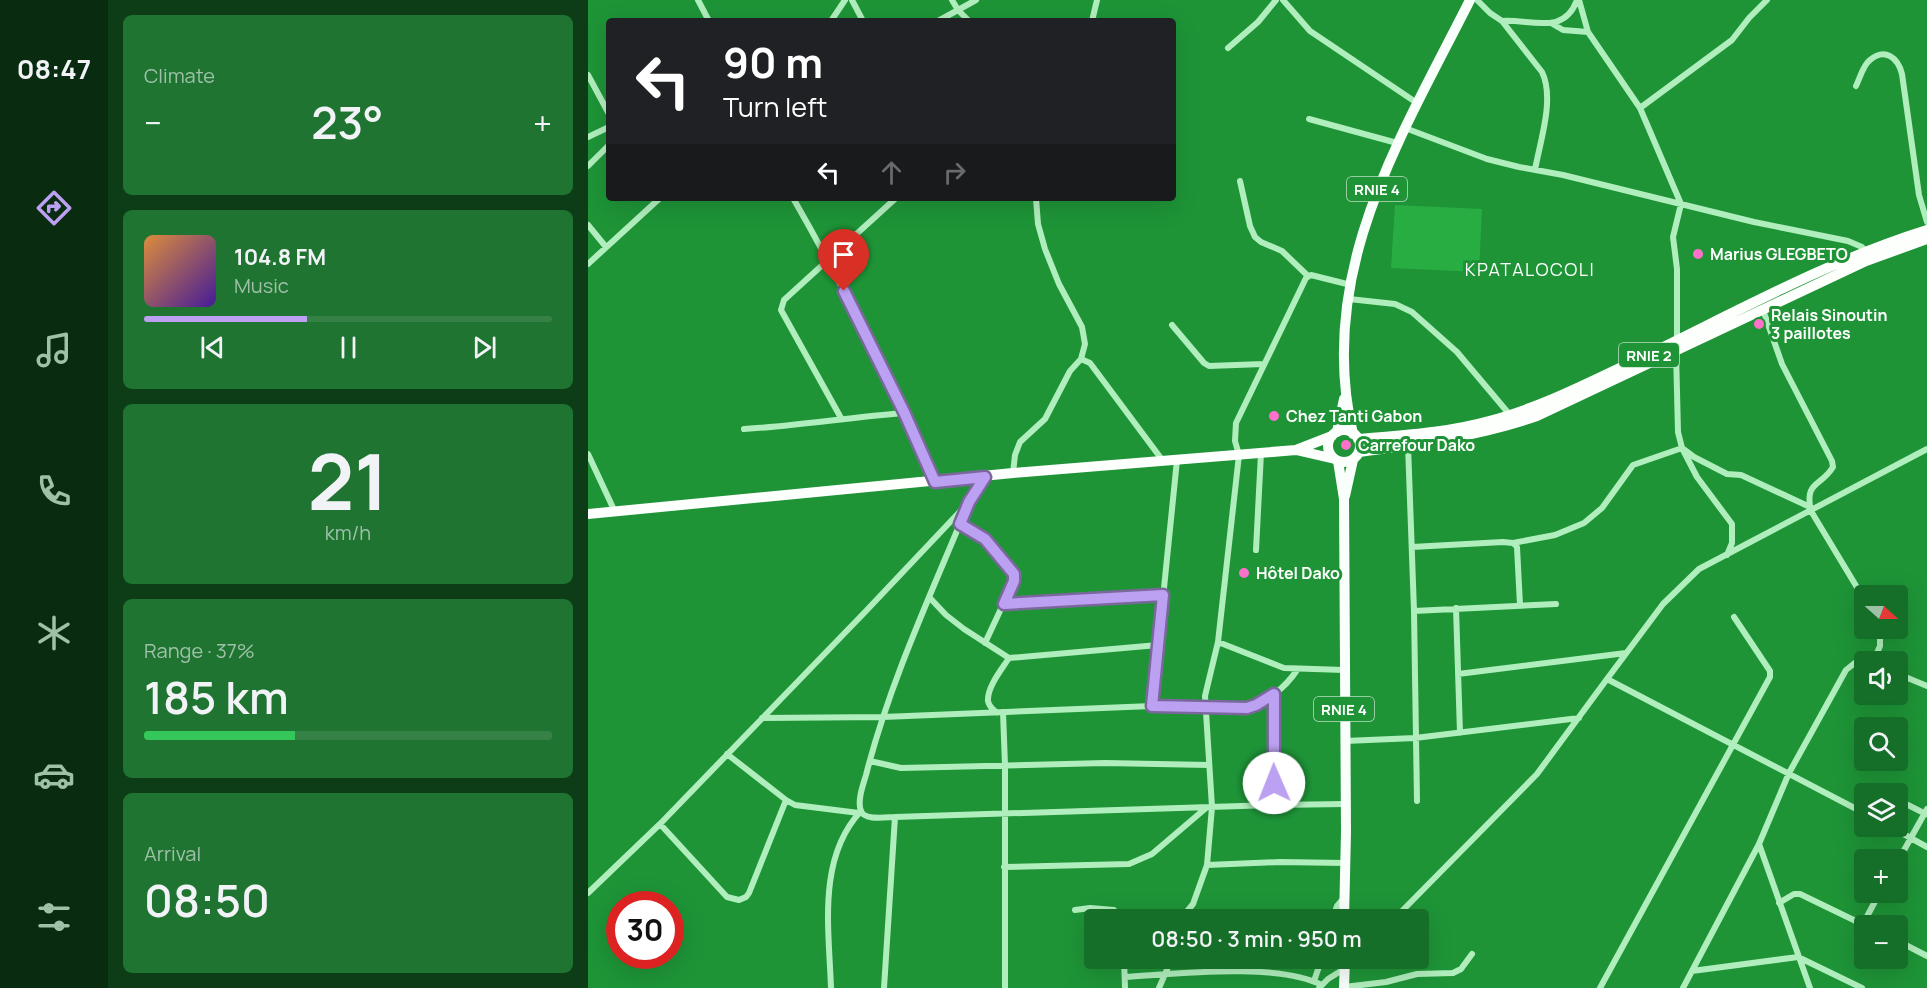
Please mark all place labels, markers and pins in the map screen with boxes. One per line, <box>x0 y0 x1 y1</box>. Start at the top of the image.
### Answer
pin <box>818 229 869 291</box>
place label: Marius GLEGBETO <box>1710 243 1848 265</box>
marker: Marius GLEGBETO <box>1691 247 1705 261</box>
place label: Relais Sinoutin 3 paillotes <box>1771 304 1887 344</box>
marker: Relais Sinoutin 3 paillotes <box>1752 317 1766 331</box>
place label: Chez Tanti Gabon <box>1286 405 1422 427</box>
marker: Chez Tanti Gabon <box>1267 409 1281 423</box>
place label: Carrefour Dako <box>1358 434 1475 456</box>
marker: Carrefour Dako <box>1339 438 1353 452</box>
place label: Hôtel Dako <box>1256 562 1340 584</box>
marker: Hôtel Dako <box>1237 566 1251 580</box>

